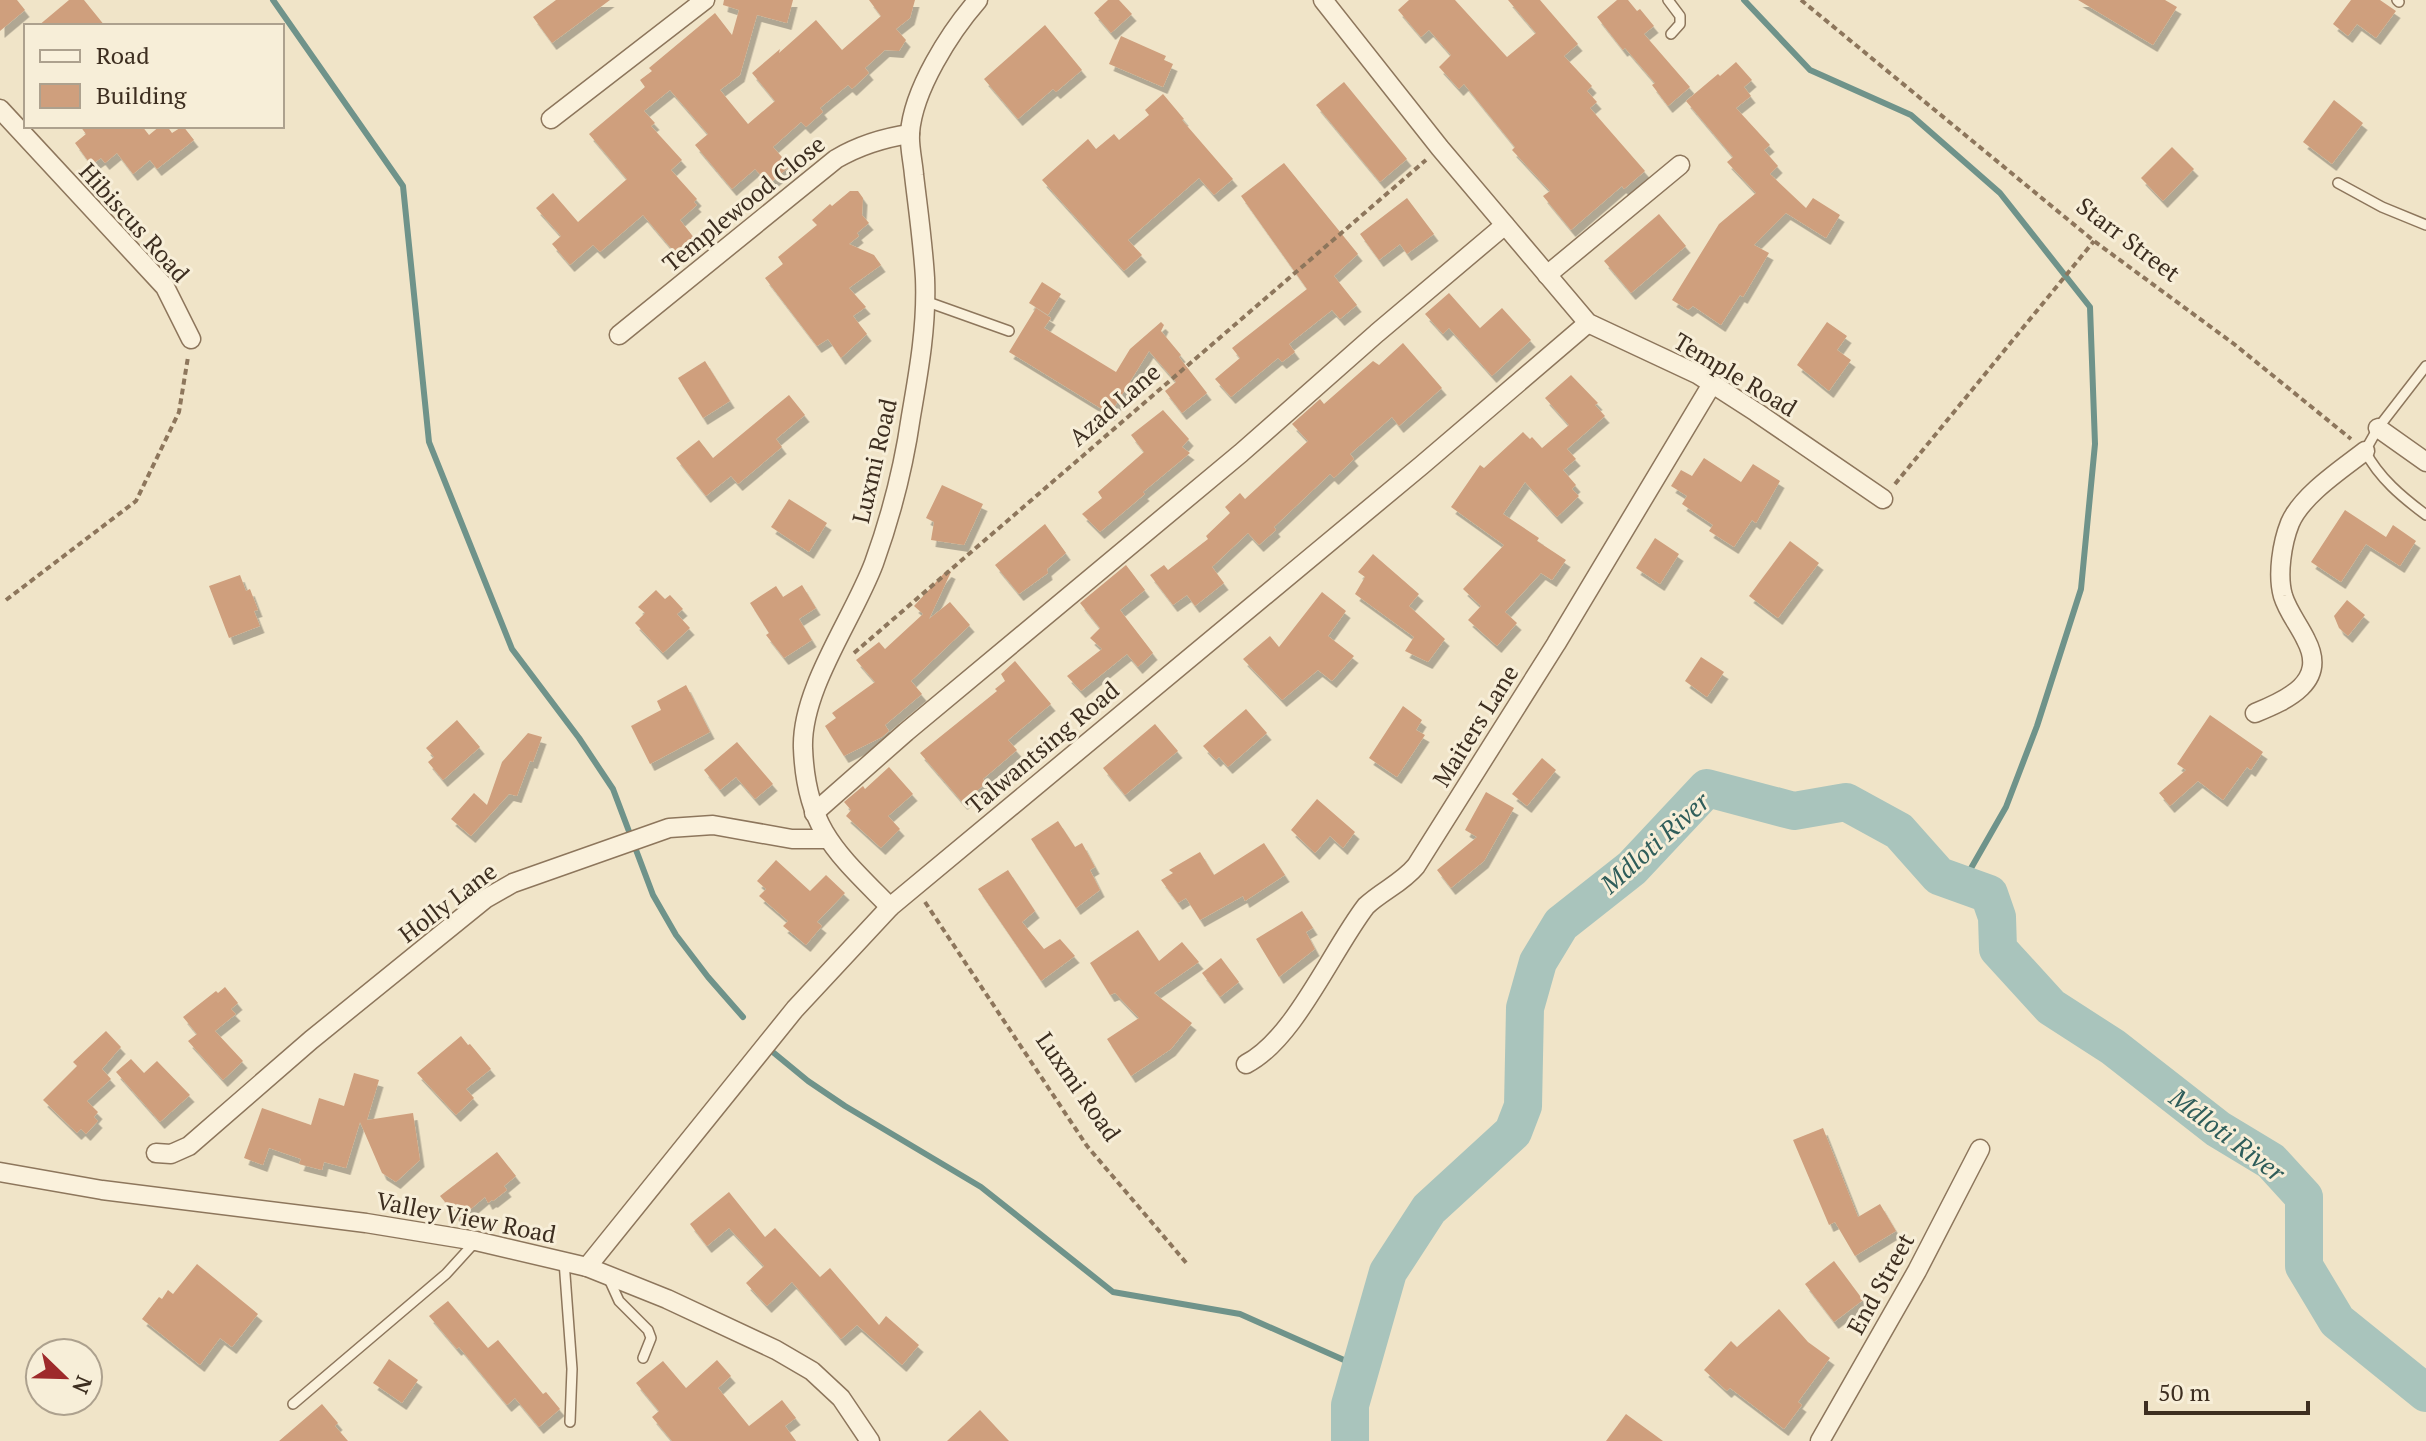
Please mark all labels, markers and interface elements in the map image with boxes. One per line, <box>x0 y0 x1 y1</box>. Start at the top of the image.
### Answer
legend <box>24 24 284 128</box>
text: Road <box>96 39 150 71</box>
text: Building <box>96 79 187 111</box>
street label: Templewood Close <box>655 128 831 279</box>
street label: Hibiscus Road <box>73 156 197 289</box>
street label: Starr Street <box>2070 190 2187 289</box>
street label: Temple Road <box>1668 325 1803 423</box>
street label: Azad Lane <box>1062 356 1167 453</box>
street label: Luxmi Road <box>844 395 904 526</box>
street label: Maiters Lane <box>1425 658 1525 793</box>
street label: Talwantsing Road <box>959 674 1125 821</box>
water label: Mdloti River <box>1592 784 1717 901</box>
street label: Holly Lane <box>392 855 503 950</box>
street label: Luxmi Road <box>1029 1025 1128 1148</box>
water label: Mdloti River <box>2162 1079 2293 1189</box>
street label: Valley View Road <box>374 1184 559 1250</box>
street label: End Street <box>1839 1227 1921 1340</box>
north arrow <box>24 1337 104 1417</box>
scale bar <box>2146 1365 2308 1415</box>
text: N <box>66 1372 99 1399</box>
text: 50 m <box>2158 1376 2210 1408</box>

